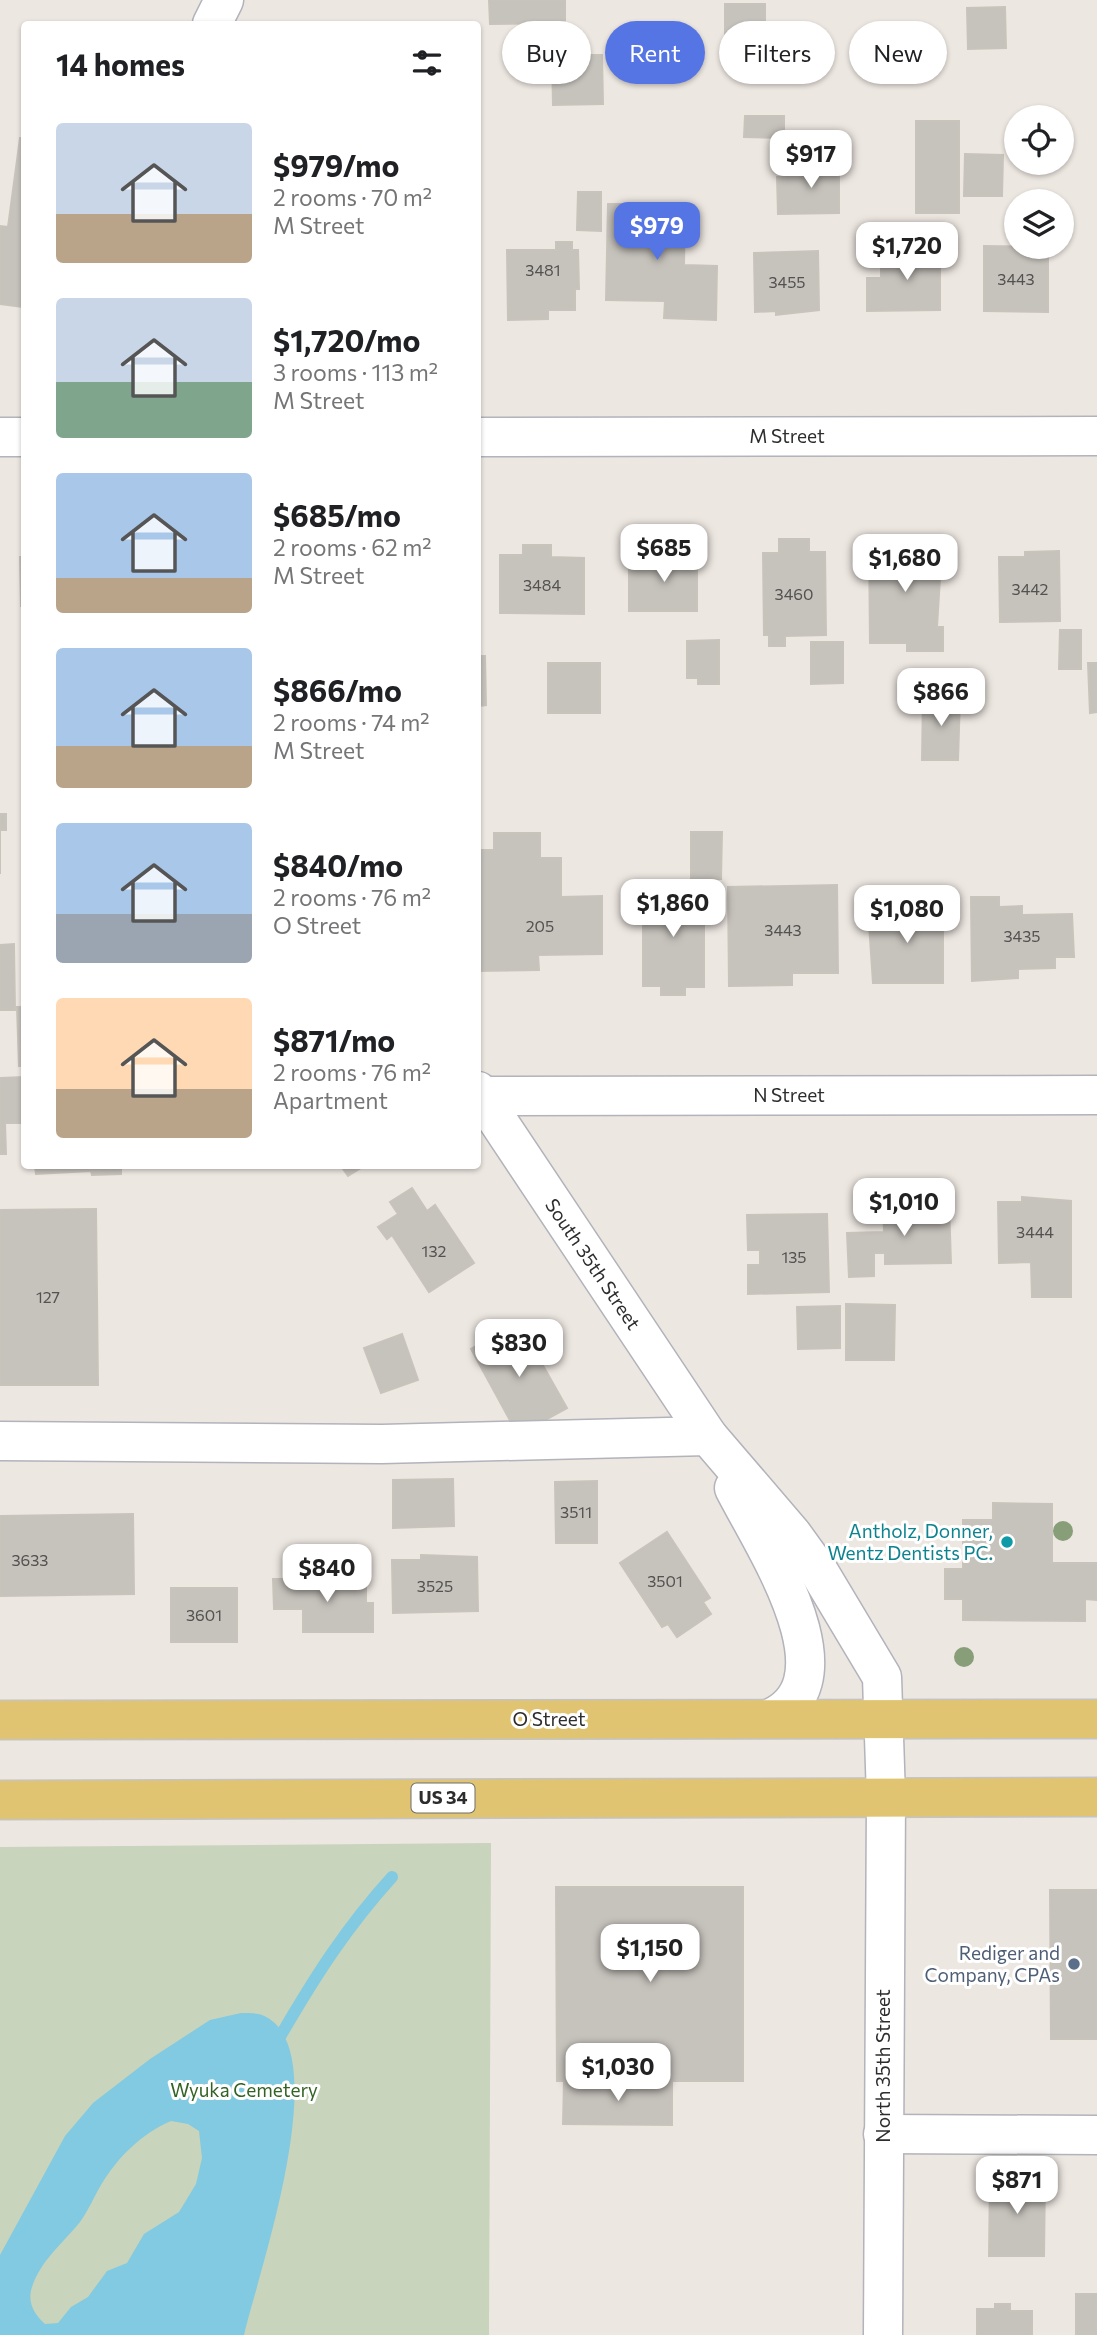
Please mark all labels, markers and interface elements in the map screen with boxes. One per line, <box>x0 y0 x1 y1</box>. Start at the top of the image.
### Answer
chip: Buy <box>502 21 591 84</box>
chip: Rent <box>605 21 705 84</box>
chip: Filters <box>719 21 835 84</box>
chip: New <box>849 21 947 84</box>
icon: filters <box>408 44 446 82</box>
text: 14 homes <box>56 45 185 82</box>
map controls <box>1004 105 1074 259</box>
button: locate <box>1004 105 1074 175</box>
pin: $917 <box>770 130 852 190</box>
text: $917 <box>786 139 836 167</box>
text: $979/mo <box>273 146 399 183</box>
icon: home <box>112 151 196 235</box>
text: 2 rooms · 70 m² <box>273 183 432 211</box>
button: layers <box>1004 189 1074 259</box>
pin: $979 <box>616 202 698 262</box>
text: M Street <box>273 211 364 239</box>
text: $979 <box>630 211 684 239</box>
pin: $1,720 <box>850 222 964 282</box>
text: $1,720 <box>872 231 942 259</box>
house number: 3481 <box>525 260 561 279</box>
house number: 3443 <box>997 269 1035 288</box>
house number: 3455 <box>768 272 806 291</box>
text: $1,720/mo <box>273 321 420 358</box>
icon: home <box>112 326 196 410</box>
text: 3 rooms · 113 m² <box>273 358 438 386</box>
text: M Street <box>273 386 364 414</box>
street label: M Street <box>749 424 825 447</box>
text: $685/mo <box>273 496 401 533</box>
icon: home <box>112 501 196 585</box>
pin: $685 <box>623 524 705 584</box>
text: 2 rooms · 62 m² <box>273 533 432 561</box>
text: $685 <box>636 533 692 561</box>
pin: $1,680 <box>848 534 962 594</box>
text: $1,680 <box>869 543 941 571</box>
text: M Street <box>273 561 364 589</box>
house number: 3484 <box>523 575 561 594</box>
house number: 3442 <box>1012 579 1049 598</box>
house number: 3460 <box>775 584 813 603</box>
pin: $866 <box>900 668 982 728</box>
text: $866/mo <box>273 671 402 708</box>
icon: home <box>112 676 196 760</box>
text: $866 <box>913 677 969 705</box>
text: 2 rooms · 74 m² <box>273 708 429 736</box>
text: M Street <box>273 736 364 764</box>
text: $840/mo <box>273 846 403 883</box>
icon: home <box>112 851 196 935</box>
pin: $1,860 <box>616 880 730 939</box>
text: 2 rooms · 76 m² <box>273 883 431 911</box>
pin: $1,080 <box>850 886 964 945</box>
text: $1,860 <box>637 888 709 916</box>
text: $1,080 <box>870 894 944 922</box>
text: O Street <box>273 911 361 939</box>
house number: 205 <box>526 916 554 935</box>
house number: 3443 <box>764 920 802 939</box>
house number: 3435 <box>1003 926 1041 945</box>
text: $871/mo <box>273 1021 395 1058</box>
icon: home <box>112 1026 196 1110</box>
text: 2 rooms · 76 m² <box>273 1058 431 1086</box>
street label: N Street <box>753 1083 825 1106</box>
text: Apartment <box>273 1086 388 1114</box>
pin: $1,010 <box>847 1178 961 1238</box>
text: $1,010 <box>869 1187 939 1215</box>
street label: South 35th Street <box>541 1194 646 1334</box>
house number: 3444 <box>1016 1222 1054 1241</box>
house number: 132 <box>422 1241 447 1260</box>
house number: 135 <box>781 1247 807 1266</box>
house number: 127 <box>36 1287 60 1306</box>
pin: $830 <box>478 1320 560 1379</box>
text: $830 <box>491 1328 547 1356</box>
house number: 3511 <box>560 1502 592 1521</box>
place label: Antholz, Donner, Wentz Dentists PC. <box>828 1519 993 1564</box>
marker: Antholz, Donner, Wentz Dentists PC. <box>999 1534 1015 1550</box>
pin: $840 <box>286 1544 368 1604</box>
house number: 3633 <box>11 1550 49 1569</box>
text: $840 <box>299 1553 355 1581</box>
house number: 3501 <box>647 1571 683 1590</box>
house number: 3525 <box>417 1576 453 1595</box>
house number: 3601 <box>186 1605 222 1624</box>
street label: O Street <box>513 1707 586 1730</box>
road number: US 34 <box>412 1783 474 1812</box>
pin: $1,150 <box>593 1924 707 1984</box>
text: $1,150 <box>617 1933 683 1961</box>
place label: Rediger and Company, CPAs <box>925 1941 1060 1986</box>
marker: Rediger and Company, CPAs <box>1066 1956 1082 1972</box>
street label: North 35th Street <box>871 1989 894 2143</box>
pin: $1,030 <box>561 2044 675 2103</box>
text: $1,030 <box>582 2052 654 2080</box>
park label: Wyuka Cemetery <box>170 2078 318 2101</box>
pin: $871 <box>976 2156 1058 2216</box>
text: $871 <box>992 2165 1042 2193</box>

